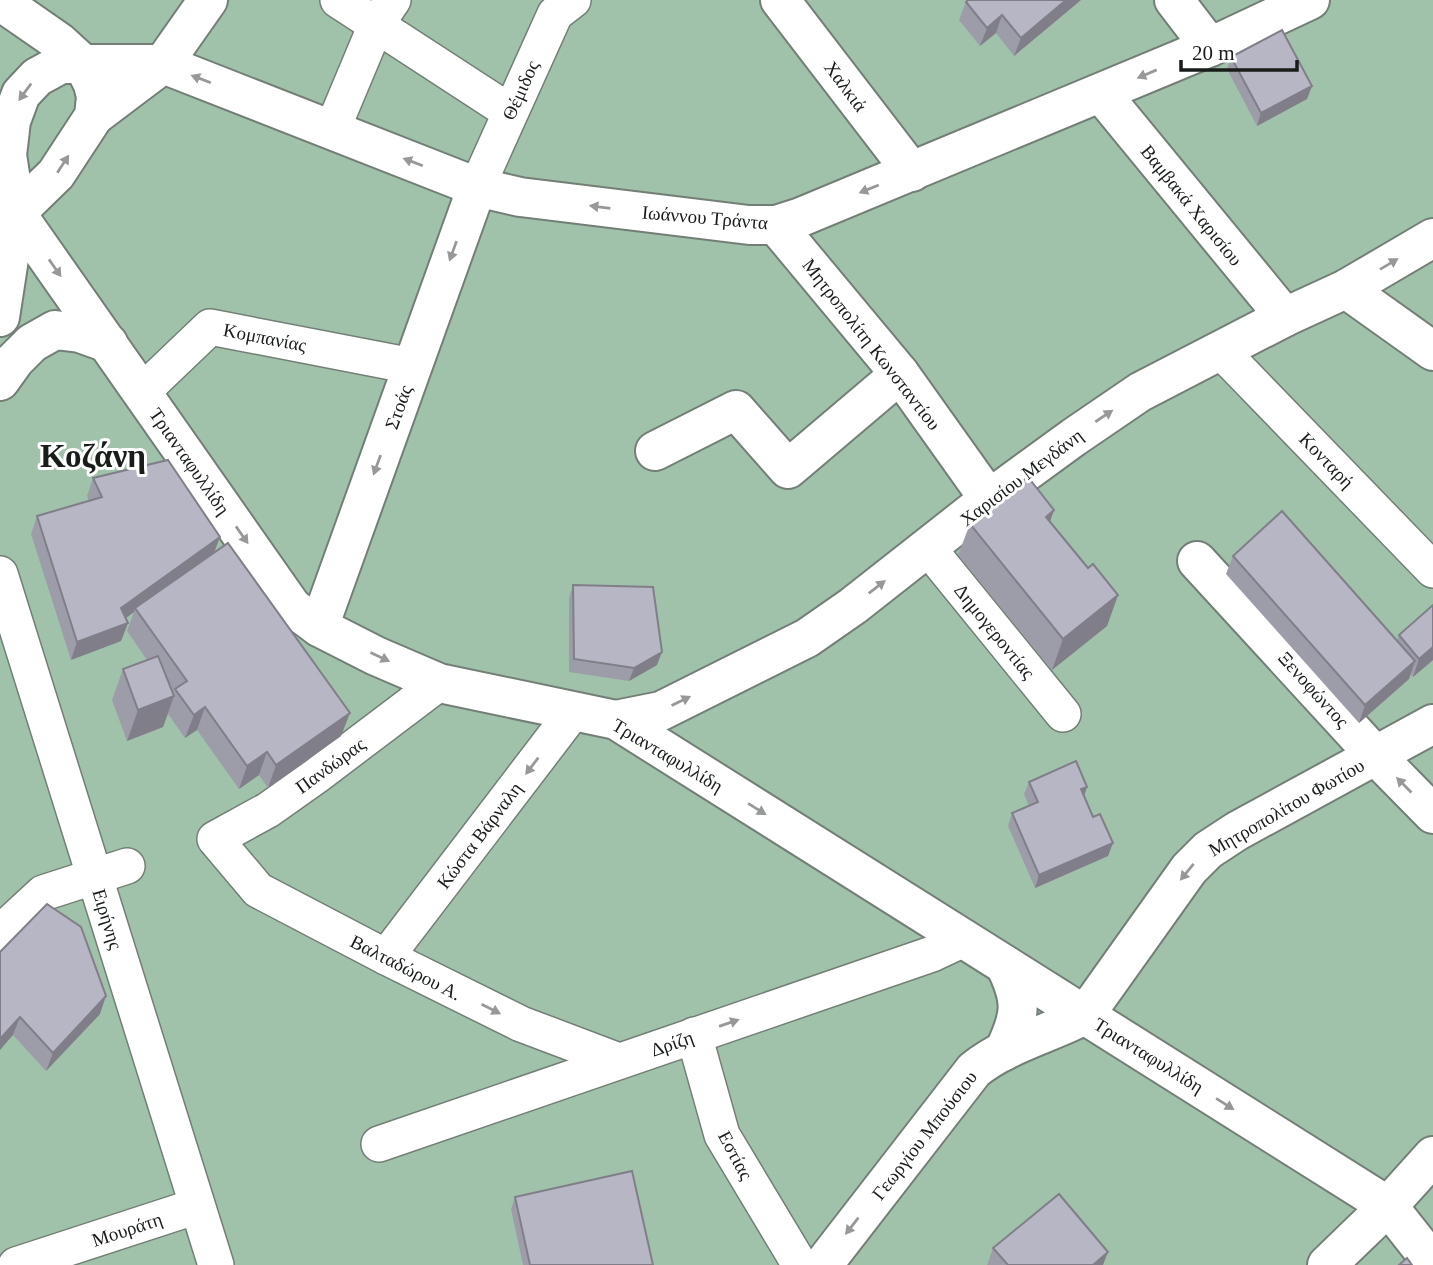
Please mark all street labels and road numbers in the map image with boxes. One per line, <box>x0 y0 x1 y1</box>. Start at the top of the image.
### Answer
street label: Θέμιδος <box>498 57 543 123</box>
street label: Χαλκιά <box>820 57 871 116</box>
street label: Βαμβακά Χαρισίου <box>1137 141 1247 270</box>
street label: Ιωάννου Τράντα <box>641 202 769 233</box>
street label: Μητροπολίτη Κωνσταντίου <box>798 255 945 434</box>
street label: Κομπανίας <box>222 319 309 356</box>
street label: Στοάς <box>381 382 416 432</box>
street label: Τριανταφυλλίδη <box>145 404 234 519</box>
street label: Χαρισίου Μεγδάνη <box>956 424 1087 530</box>
street label: Κονταρή <box>1295 428 1358 492</box>
street label: Δημογεροντίας <box>950 580 1039 683</box>
street label: Ξενοφώντος <box>1274 647 1354 732</box>
street label: Τριανταφυλλίδη <box>609 714 727 797</box>
street label: Πανδώρας <box>291 733 369 798</box>
street label: Μητροπολίτου Φωτίου <box>1205 754 1368 861</box>
street label: Κώστα Βάρναλη <box>433 778 526 893</box>
street label: Ειρήνης <box>88 886 127 952</box>
street label: Βαλταδώρου Α. <box>347 931 465 1004</box>
street label: Τριανταφυλλίδη <box>1090 1013 1207 1097</box>
street label: Δρίζη <box>648 1026 696 1061</box>
street label: Γεωργίου Μπούσιου <box>868 1067 981 1204</box>
street label: Εστίας <box>714 1127 757 1184</box>
street label: Μουράτη <box>89 1208 165 1251</box>

